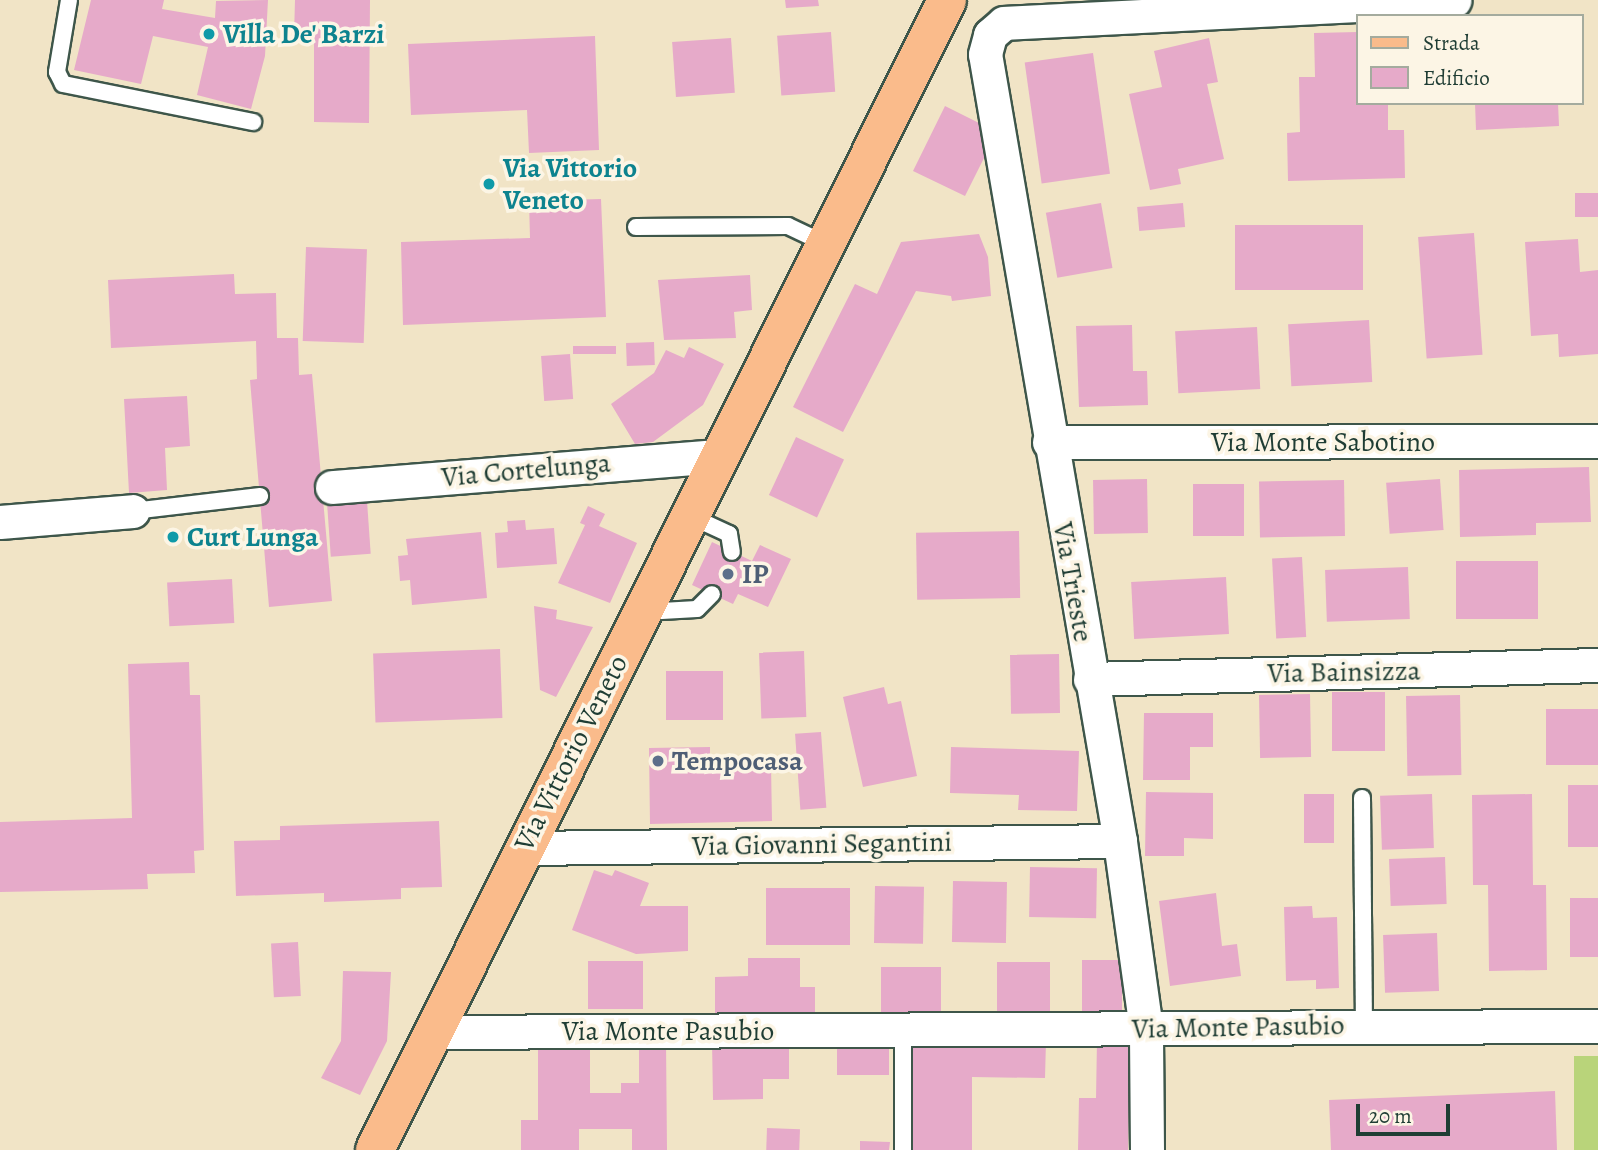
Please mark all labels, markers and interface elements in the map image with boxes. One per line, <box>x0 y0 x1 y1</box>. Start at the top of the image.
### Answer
legend <box>1356 14 1584 105</box>
place label: Villa De' Barzi <box>223 17 385 51</box>
marker: Villa De' Barzi <box>201 26 217 42</box>
text: Strada <box>1423 29 1480 57</box>
text: Edificio <box>1423 64 1490 92</box>
place label: Via Vittorio Veneto <box>503 151 637 217</box>
marker: Via Vittorio Veneto <box>481 176 497 192</box>
street label: Via Monte Sabotino <box>1211 425 1435 459</box>
street label: Via Cortelunga <box>440 446 612 494</box>
street label: Via Trieste <box>1046 519 1100 645</box>
place label: Curt Lunga <box>187 520 318 554</box>
marker: Curt Lunga <box>165 529 181 545</box>
place label: IP <box>742 557 768 591</box>
marker: IP <box>720 566 736 582</box>
street label: Via Vittorio Veneto <box>507 649 635 857</box>
street label: Via Bainsizza <box>1267 654 1421 690</box>
place label: Tempocasa <box>672 744 803 778</box>
marker: Tempocasa <box>650 753 666 769</box>
street label: Via Giovanni Segantini <box>692 825 952 863</box>
street label: Via Monte Pasubio <box>1131 1008 1345 1046</box>
street label: Via Monte Pasubio <box>562 1014 774 1048</box>
scale bar <box>1360 1090 1454 1134</box>
text: 20 m <box>1369 1102 1412 1130</box>

